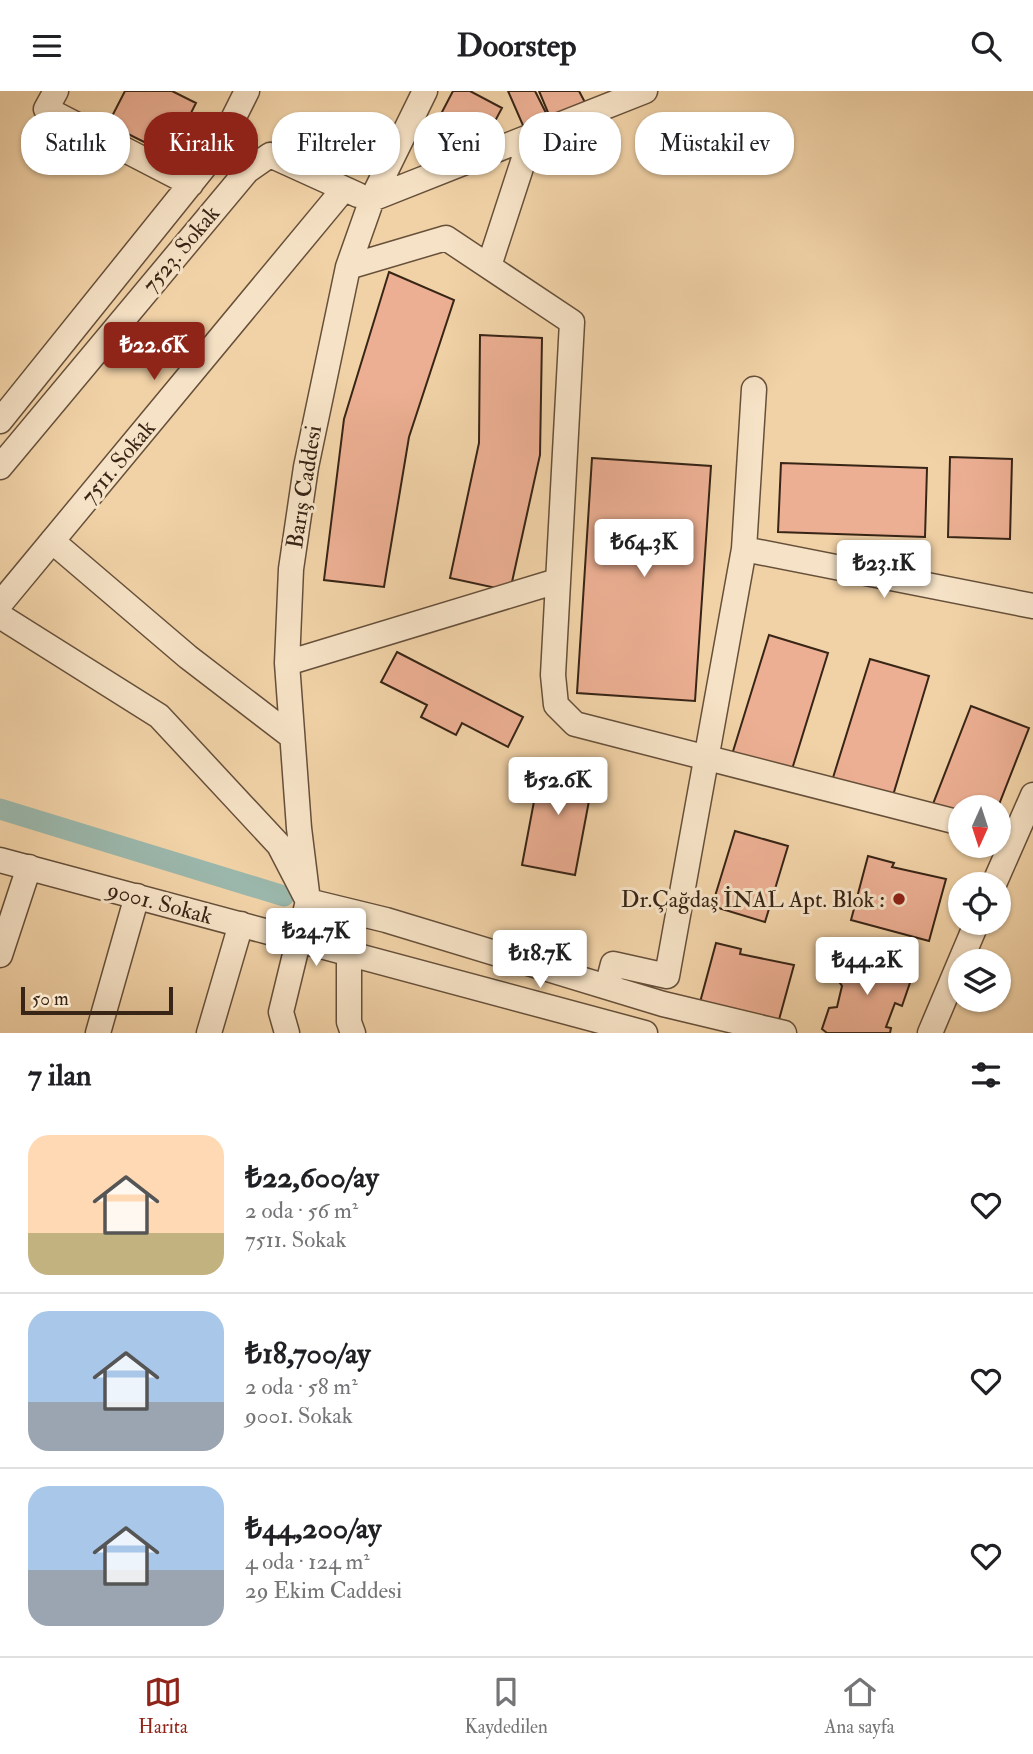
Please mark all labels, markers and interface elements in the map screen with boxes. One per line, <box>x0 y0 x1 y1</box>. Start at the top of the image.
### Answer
text: Doorstep <box>457 26 576 66</box>
icon: menu <box>28 27 66 65</box>
icon: search <box>967 27 1005 65</box>
chip: Satılık <box>21 112 130 175</box>
chip: Kiralık <box>144 112 258 175</box>
chip: Filtreler <box>272 112 400 175</box>
chip: Yeni <box>414 112 505 175</box>
chip: Daire <box>519 112 621 175</box>
chip: Müstakil ev <box>635 112 794 175</box>
street label: 7523. Sokak <box>136 199 226 299</box>
pin: ₺22.6K <box>97 323 211 382</box>
text: ₺22.6K <box>120 330 188 359</box>
street label: 7511. Sokak <box>74 414 162 510</box>
street label: Barış Caddesi <box>280 423 328 551</box>
pin: ₺64.3K <box>587 519 701 579</box>
text: ₺64.3K <box>611 527 678 556</box>
pin: ₺23.1K <box>827 540 941 600</box>
text: ₺23.1K <box>853 548 915 577</box>
pin: ₺52.6K <box>501 757 615 817</box>
text: ₺52.6K <box>525 765 591 794</box>
north arrow <box>948 795 1012 857</box>
map controls <box>948 795 1011 1012</box>
button: locate <box>948 872 1011 935</box>
street label: 9001. Sokak <box>102 875 216 931</box>
place label: Dr.Çağdaş İNAL Apt. Blok : <box>621 885 885 915</box>
marker: Dr.Çağdaş İNAL Apt. Blok : <box>891 891 907 907</box>
pin: ₺24.7K <box>259 909 373 968</box>
text: ₺24.7K <box>282 916 350 945</box>
pin: ₺18.7K <box>483 930 597 990</box>
pin: ₺44.2K <box>810 937 924 997</box>
text: ₺18.7K <box>509 938 571 967</box>
text: ₺44.2K <box>832 945 902 974</box>
button: layers <box>948 949 1011 1012</box>
scale bar <box>21 984 173 1016</box>
text: 50 m <box>32 987 69 1011</box>
icon: filters <box>967 1056 1005 1094</box>
text: 7 ilan <box>28 1057 92 1094</box>
text: ₺22,600/ay <box>245 1159 379 1196</box>
icon: home <box>84 1163 168 1247</box>
icon: heart <box>967 1186 1005 1224</box>
text: 2 oda · 56 m² <box>245 1196 358 1225</box>
text: 7511. Sokak <box>245 1225 346 1254</box>
text: ₺18,700/ay <box>245 1335 370 1372</box>
icon: home <box>84 1339 168 1423</box>
icon: heart <box>967 1362 1005 1400</box>
text: 2 oda · 58 m² <box>245 1372 358 1401</box>
text: 9001. Sokak <box>245 1401 353 1430</box>
text: ₺44,200/ay <box>245 1510 381 1547</box>
icon: home <box>84 1514 168 1598</box>
icon: heart <box>967 1537 1005 1575</box>
text: 4 oda · 124 m² <box>245 1547 370 1576</box>
text: 29 Ekim Caddesi <box>245 1576 402 1605</box>
tab: Harita <box>138 1673 188 1739</box>
tab: Kaydedilen <box>465 1673 548 1739</box>
tab: Ana sayfa <box>824 1673 895 1739</box>

